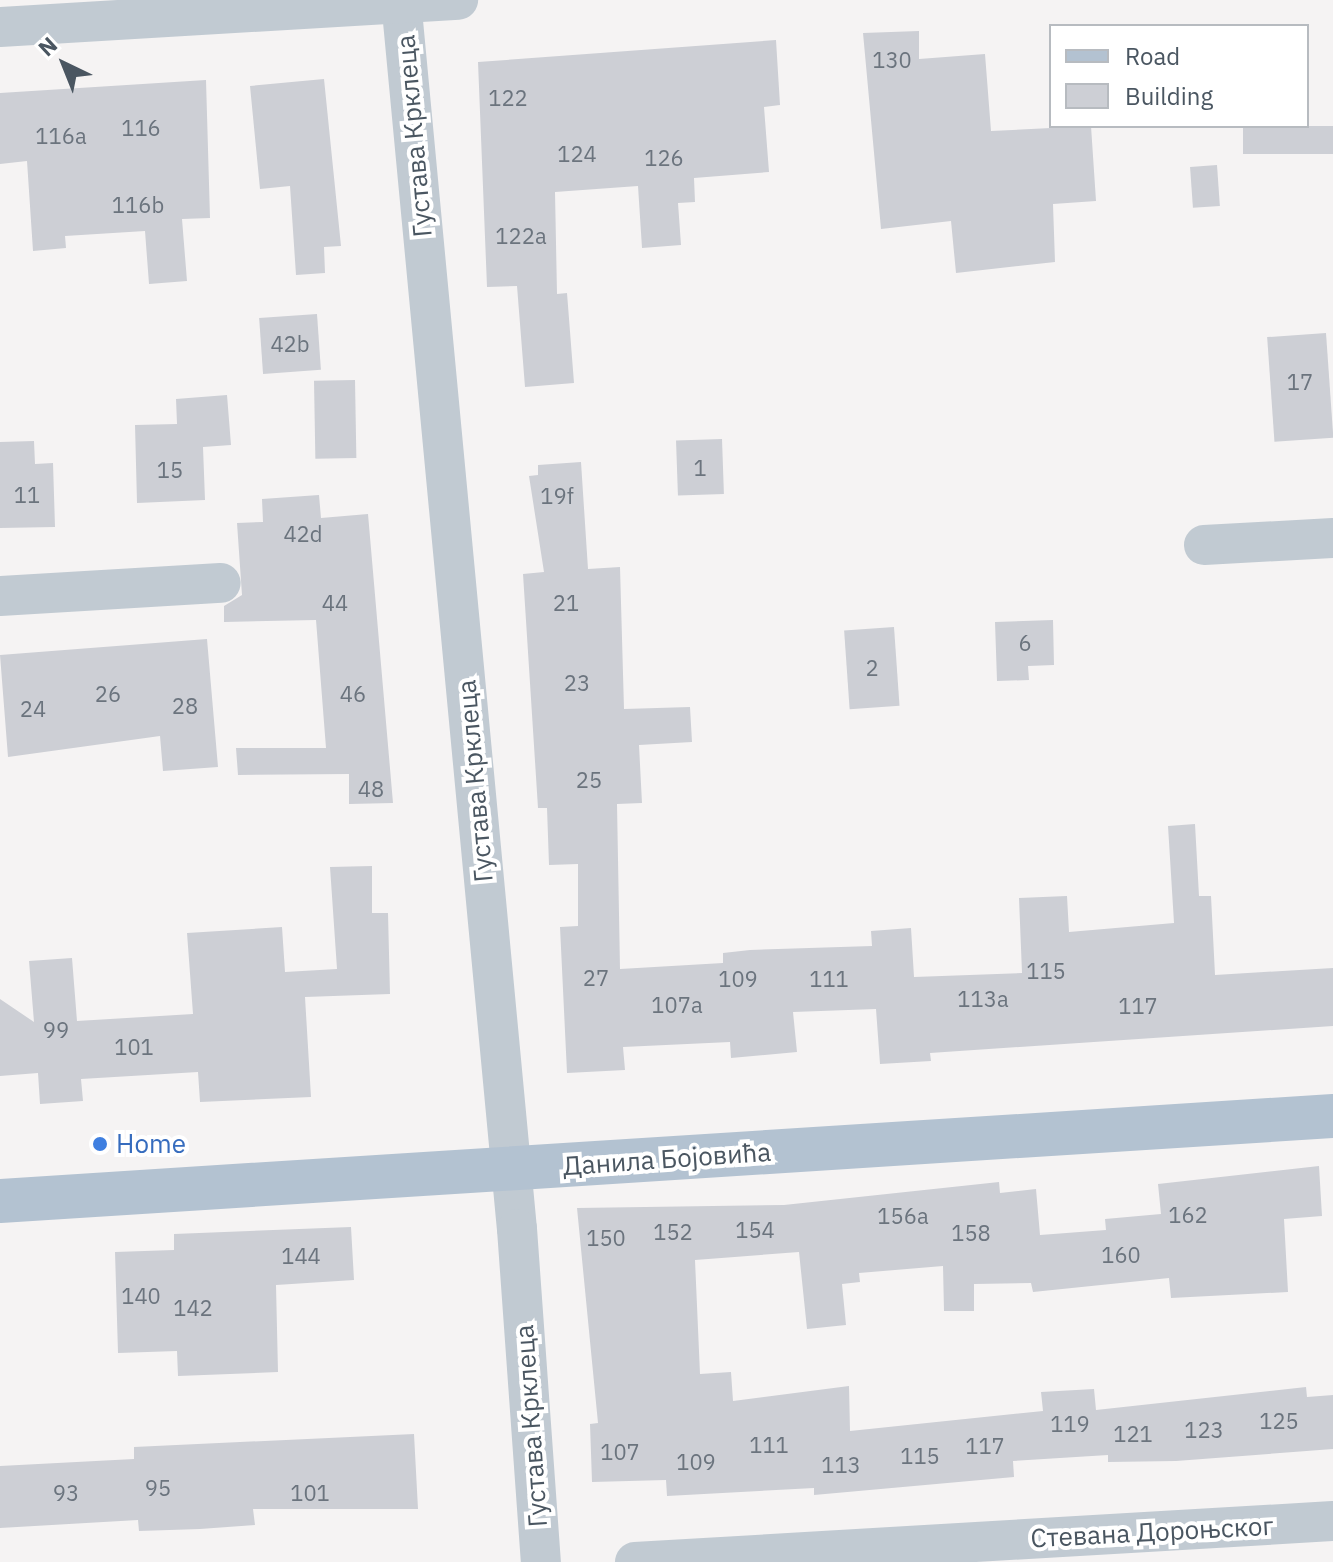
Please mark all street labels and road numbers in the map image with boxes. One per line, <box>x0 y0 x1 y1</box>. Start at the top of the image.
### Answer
street label: Густава Крклеца <box>390 34 438 238</box>
street label: Густава Крклеца <box>451 679 499 883</box>
street label: Данила Бојовића <box>562 1136 772 1182</box>
street label: Густава Крклеца <box>508 1324 554 1528</box>
street label: Стевана Дороњског <box>1030 1510 1274 1554</box>

